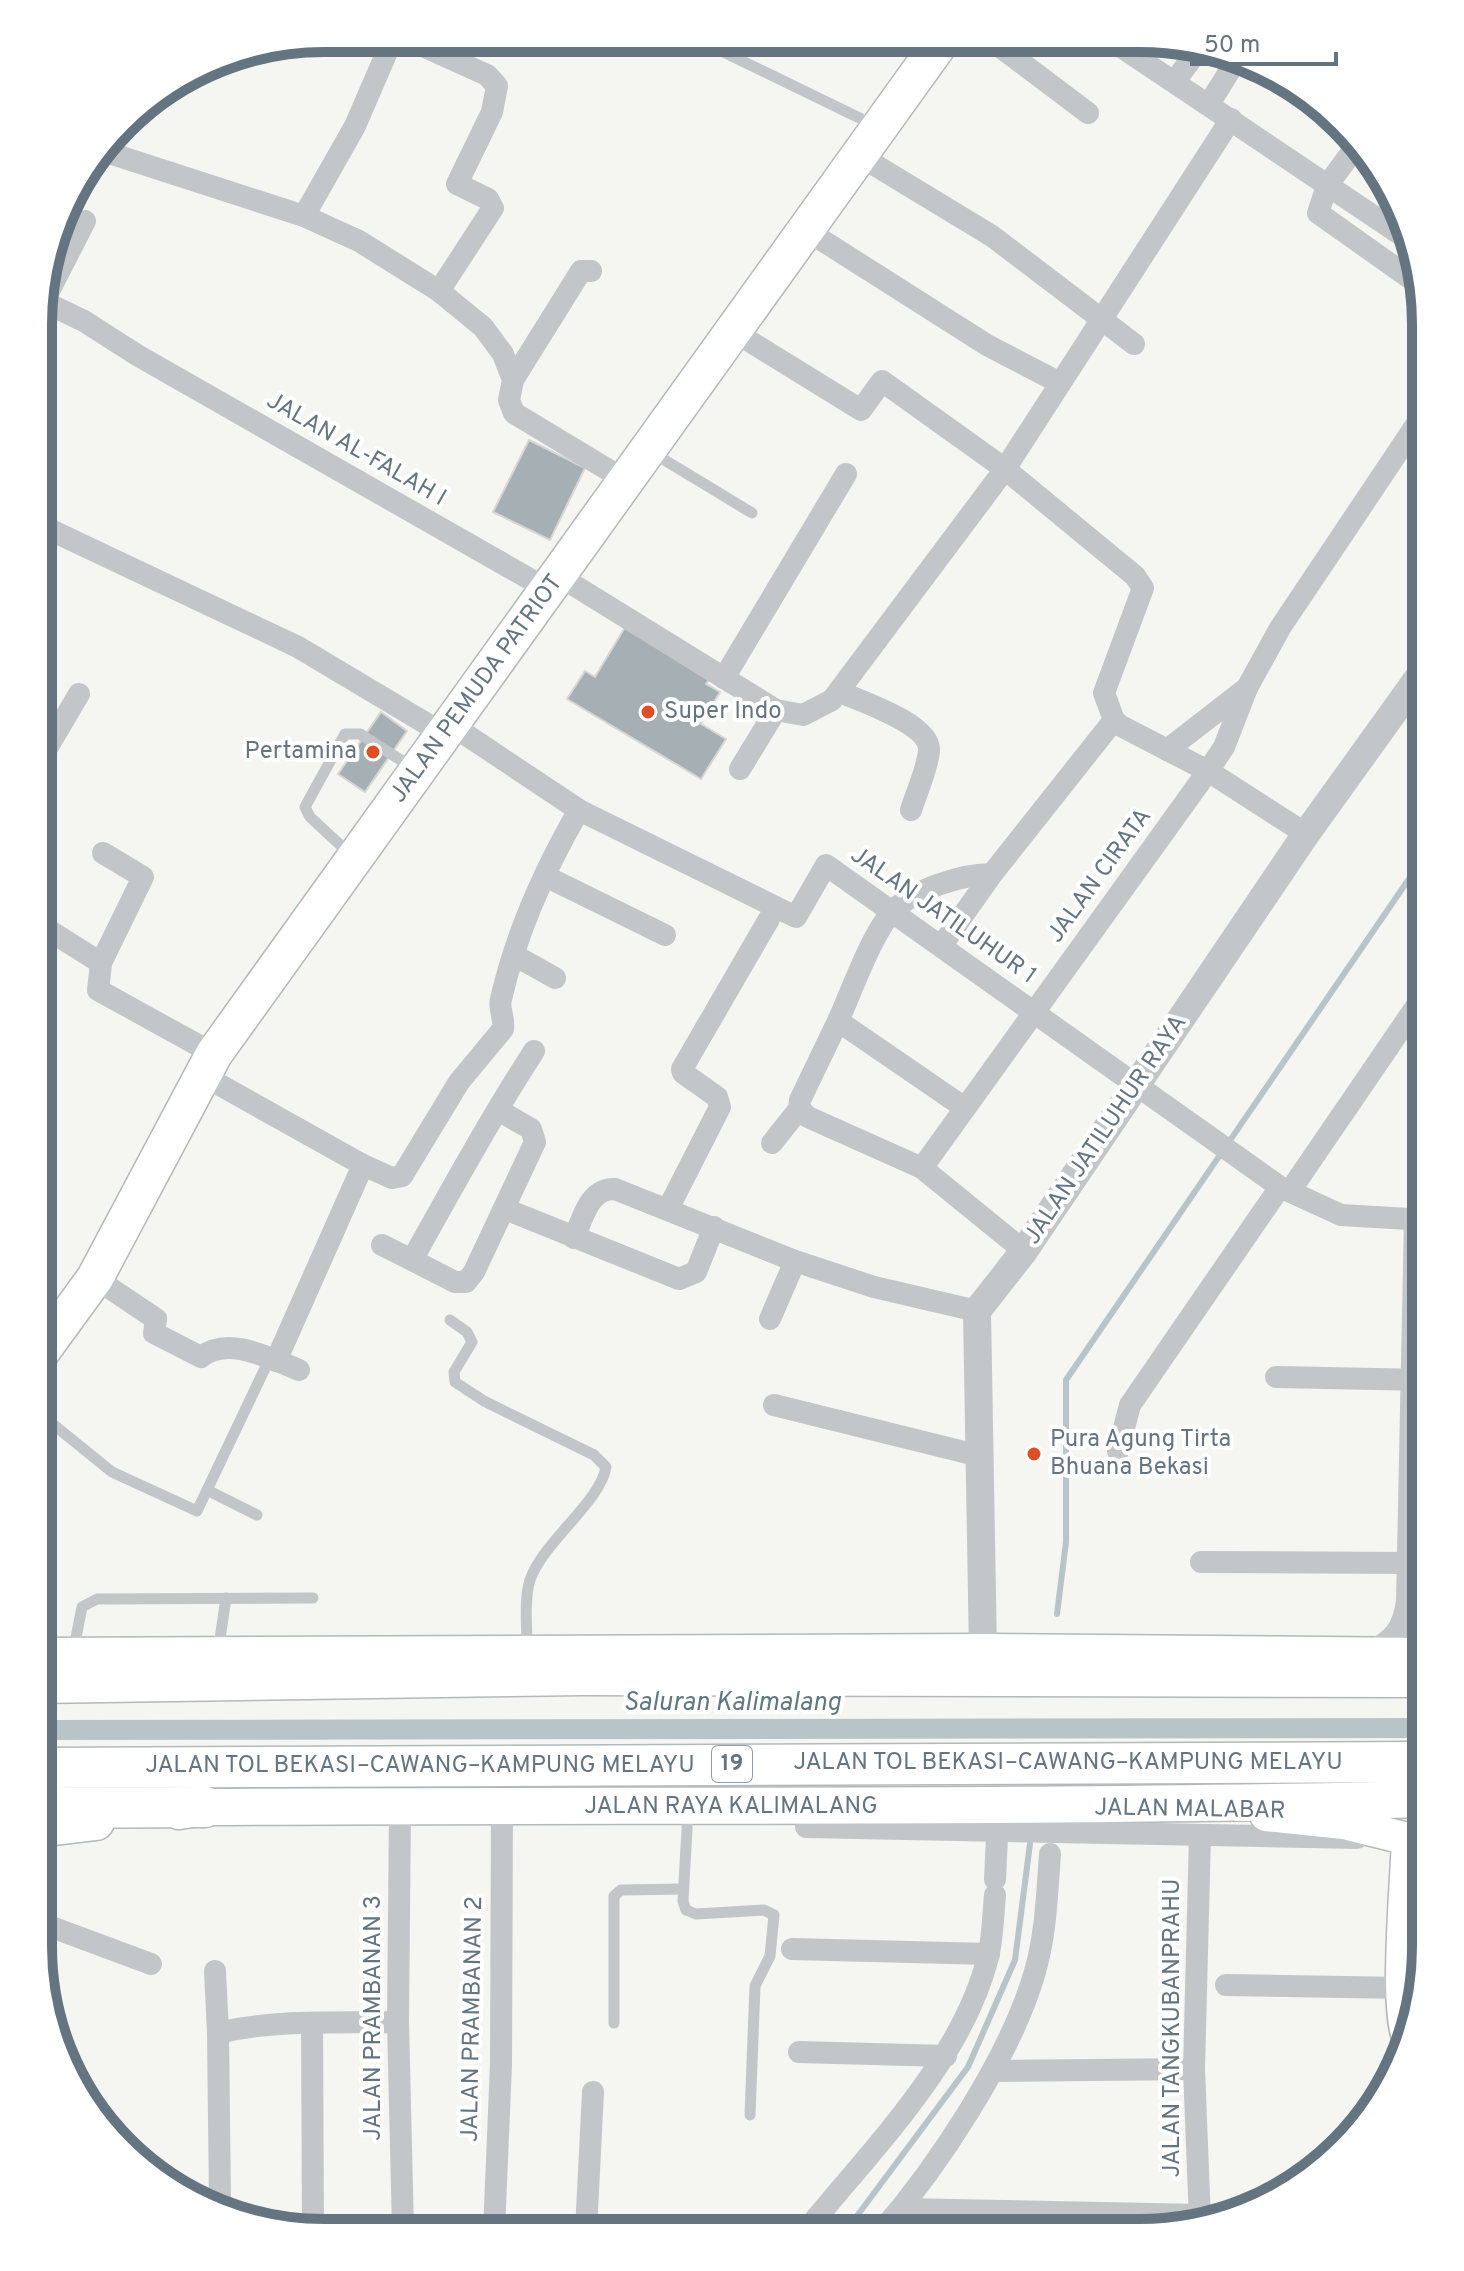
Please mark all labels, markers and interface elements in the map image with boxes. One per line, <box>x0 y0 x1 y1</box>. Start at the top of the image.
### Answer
scale bar <box>1192 16 1336 66</box>
text: 50 m <box>1204 31 1260 61</box>
street label: JALAN AL-FALAH I <box>261 386 451 514</box>
street label: JALAN PEMUDA PATRIOT <box>384 569 570 809</box>
place label: Super Indo <box>664 697 782 727</box>
marker: Super Indo <box>639 703 657 721</box>
place label: Pertamina <box>245 737 357 767</box>
marker: Pertamina <box>364 743 382 761</box>
street label: JALAN CIRATA <box>1041 803 1159 949</box>
street label: JALAN JATILUHUR 1 <box>844 841 1042 991</box>
street label: JALAN JATILUHUR RAYA <box>1018 1010 1194 1250</box>
place label: Pura Agung Tirta Bhuana Bekasi <box>1050 1425 1231 1483</box>
marker: Pura Agung Tirta Bhuana Bekasi <box>1025 1445 1043 1463</box>
water label: Saluran Kalimalang <box>623 1687 842 1720</box>
road number: 19 <box>712 1746 752 1782</box>
street label: JALAN TOL BEKASI–CAWANG–KAMPUNG MELAYU <box>793 1748 1343 1778</box>
street label: JALAN TOL BEKASI–CAWANG–KAMPUNG MELAYU <box>145 1751 695 1781</box>
street label: JALAN RAYA KALIMALANG <box>584 1792 878 1822</box>
street label: JALAN MALABAR <box>1094 1793 1286 1827</box>
street label: JALAN TANGKUBANPRAHU <box>1158 1878 1188 2178</box>
street label: JALAN PRAMBANAN 3 <box>359 1895 389 2141</box>
street label: JALAN PRAMBANAN 2 <box>456 1896 490 2142</box>

